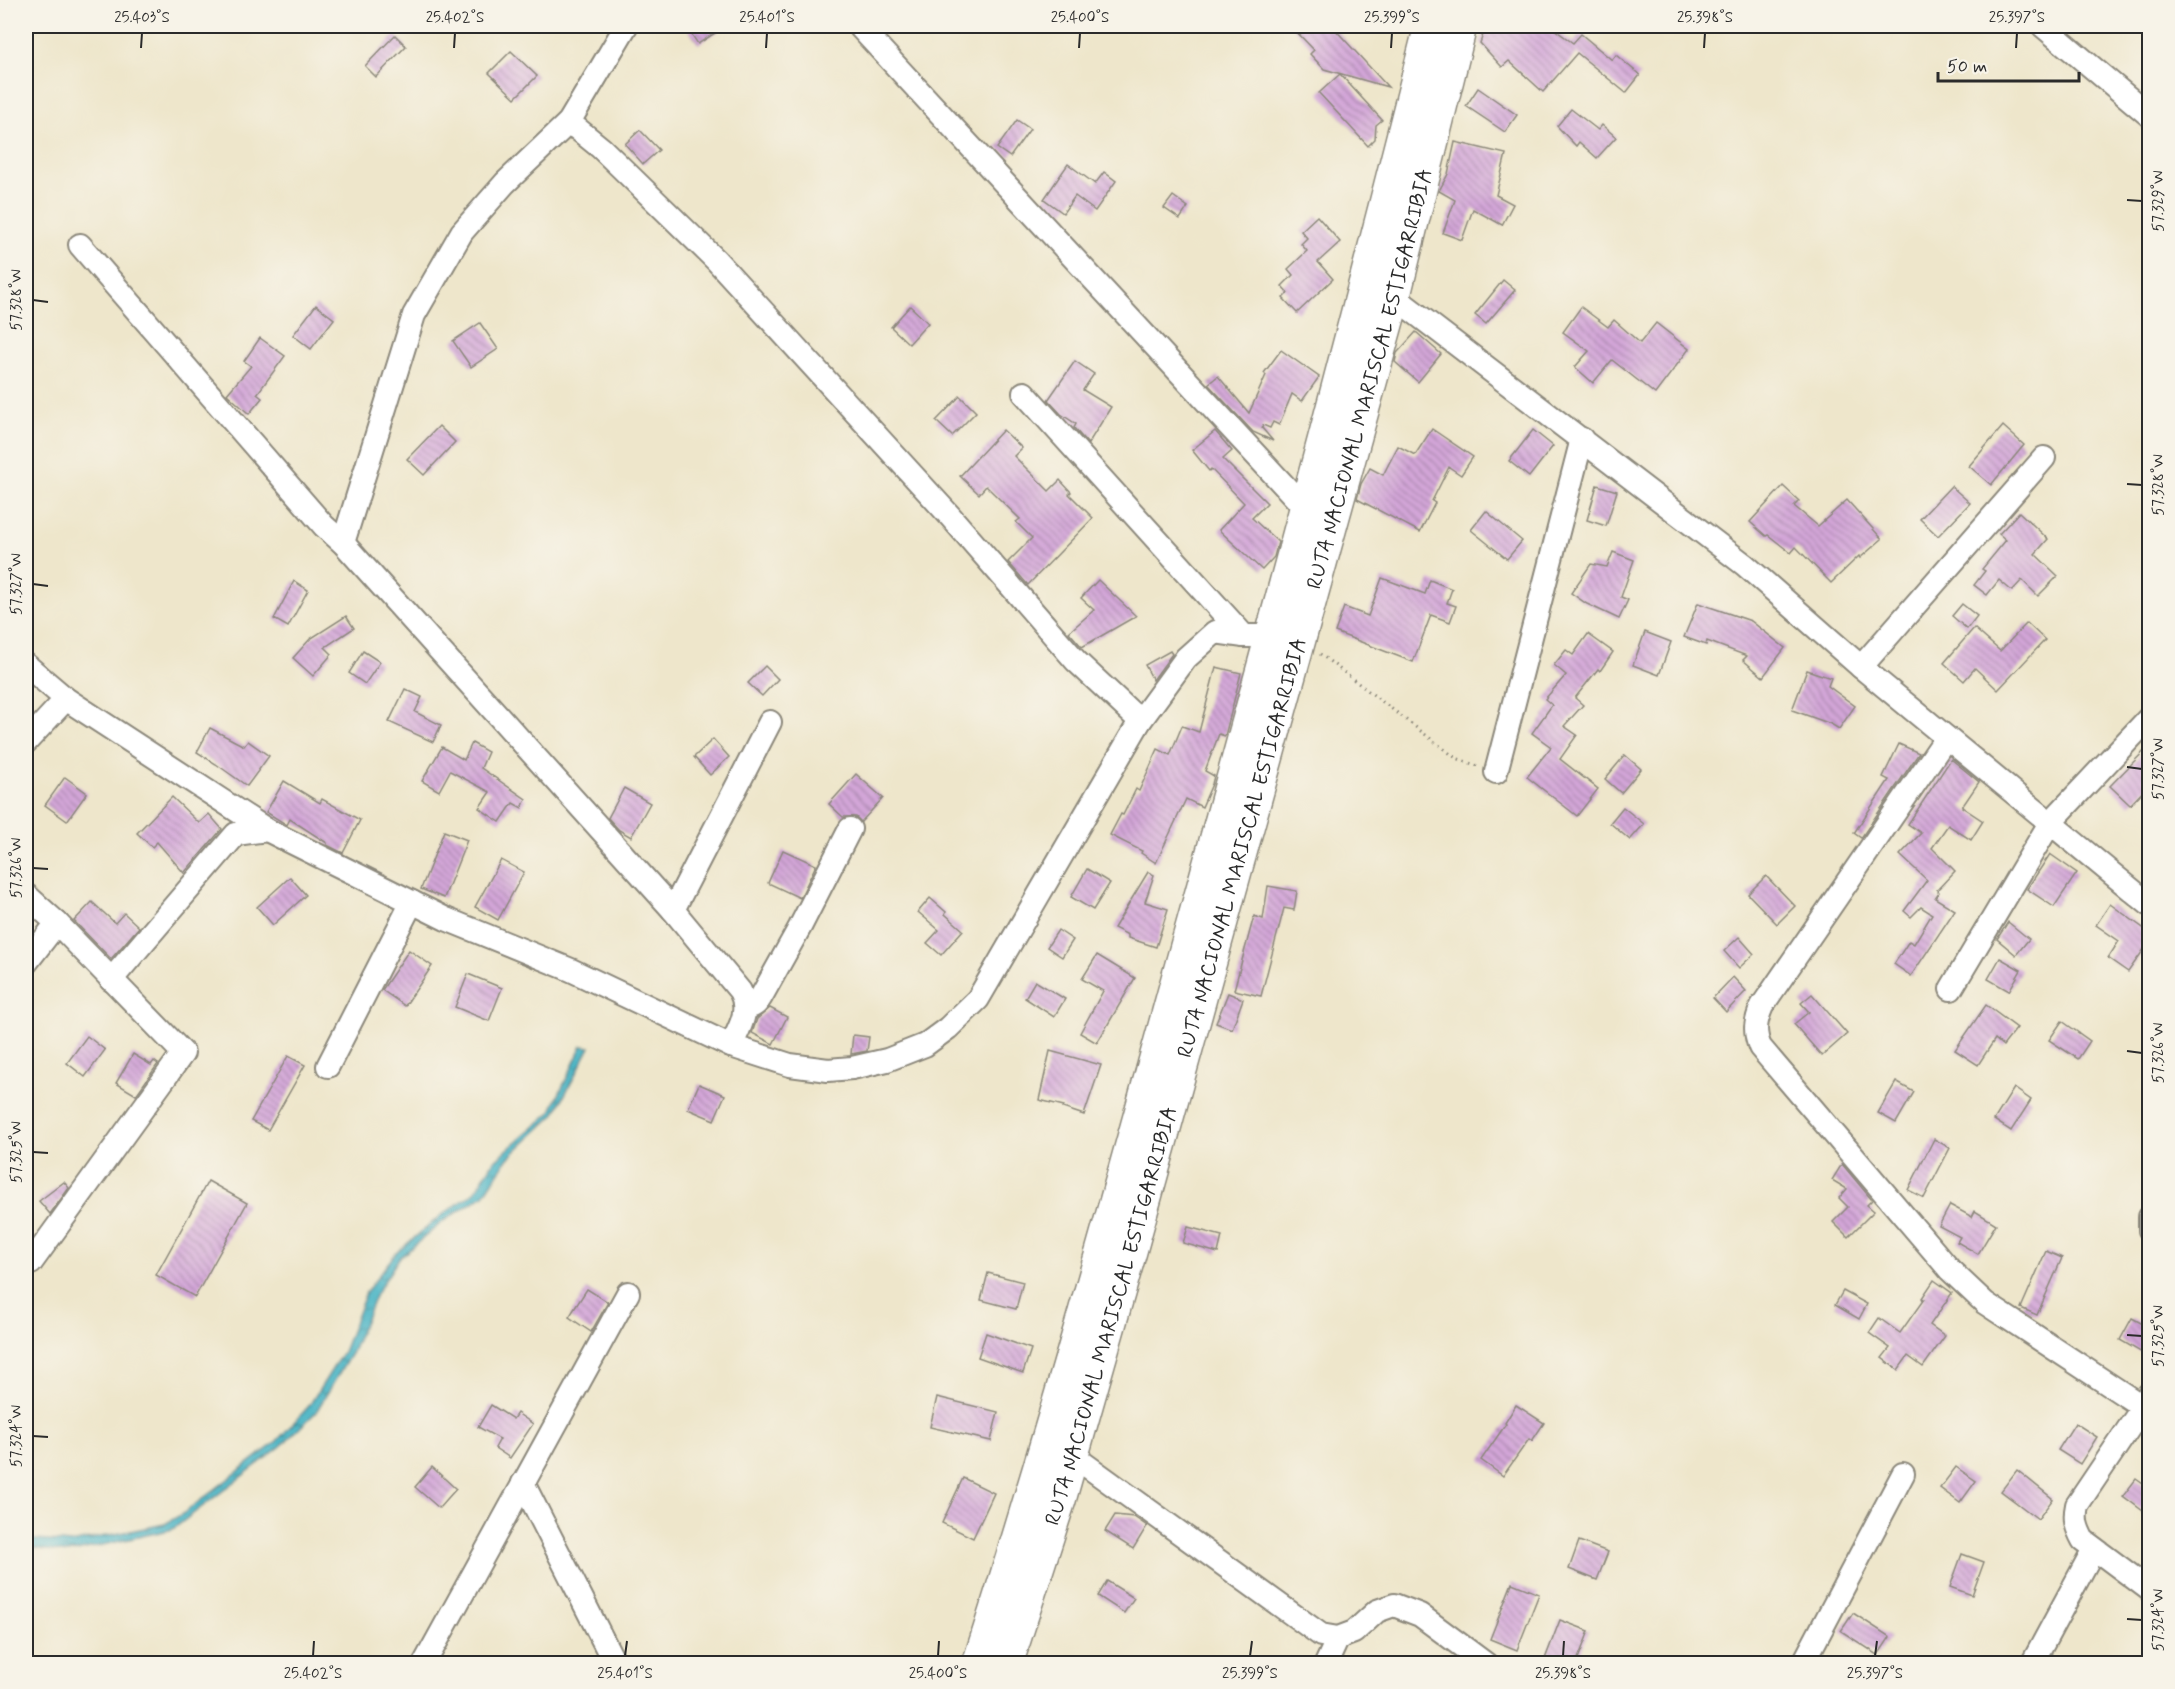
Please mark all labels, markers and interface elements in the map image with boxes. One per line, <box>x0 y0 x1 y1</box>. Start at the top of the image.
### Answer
text: 25.403°S <box>114 8 170 28</box>
text: 25.402°S <box>426 8 484 28</box>
text: 25.401°S <box>739 8 795 28</box>
text: 25.400°S <box>1051 8 1109 28</box>
text: 25.399°S <box>1364 8 1420 28</box>
text: 25.398°S <box>1677 8 1733 28</box>
text: 25.397°S <box>1989 8 2045 28</box>
scale bar <box>1938 45 2079 83</box>
text: 50 m <box>1947 55 1987 79</box>
street label: RUTA NACIONAL MARISCAL ESTIGARRIBIA <box>1300 165 1440 592</box>
text: 57.329°W <box>2149 170 2169 232</box>
text: 57.328°W <box>7 269 27 331</box>
text: 57.328°W <box>2149 454 2169 516</box>
text: 57.327°W <box>7 553 27 615</box>
street label: RUTA NACIONAL MARISCAL ESTIGARRIBIA <box>1171 634 1314 1061</box>
text: 57.327°W <box>2149 738 2169 800</box>
text: 57.326°W <box>7 838 27 898</box>
text: 57.326°W <box>2149 1023 2169 1083</box>
street label: RUTA NACIONAL MARISCAL ESTIGARRIBIA <box>1039 1103 1184 1529</box>
text: 57.325°W <box>7 1121 27 1183</box>
text: 57.325°W <box>2149 1305 2169 1367</box>
text: 57.324°W <box>7 1405 27 1467</box>
text: 57.324°W <box>2149 1589 2169 1651</box>
text: 25.402°S <box>284 1664 342 1684</box>
text: 25.401°S <box>597 1664 653 1684</box>
text: 25.400°S <box>909 1664 967 1684</box>
text: 25.399°S <box>1222 1664 1278 1684</box>
text: 25.398°S <box>1535 1664 1591 1684</box>
text: 25.397°S <box>1847 1664 1903 1684</box>

